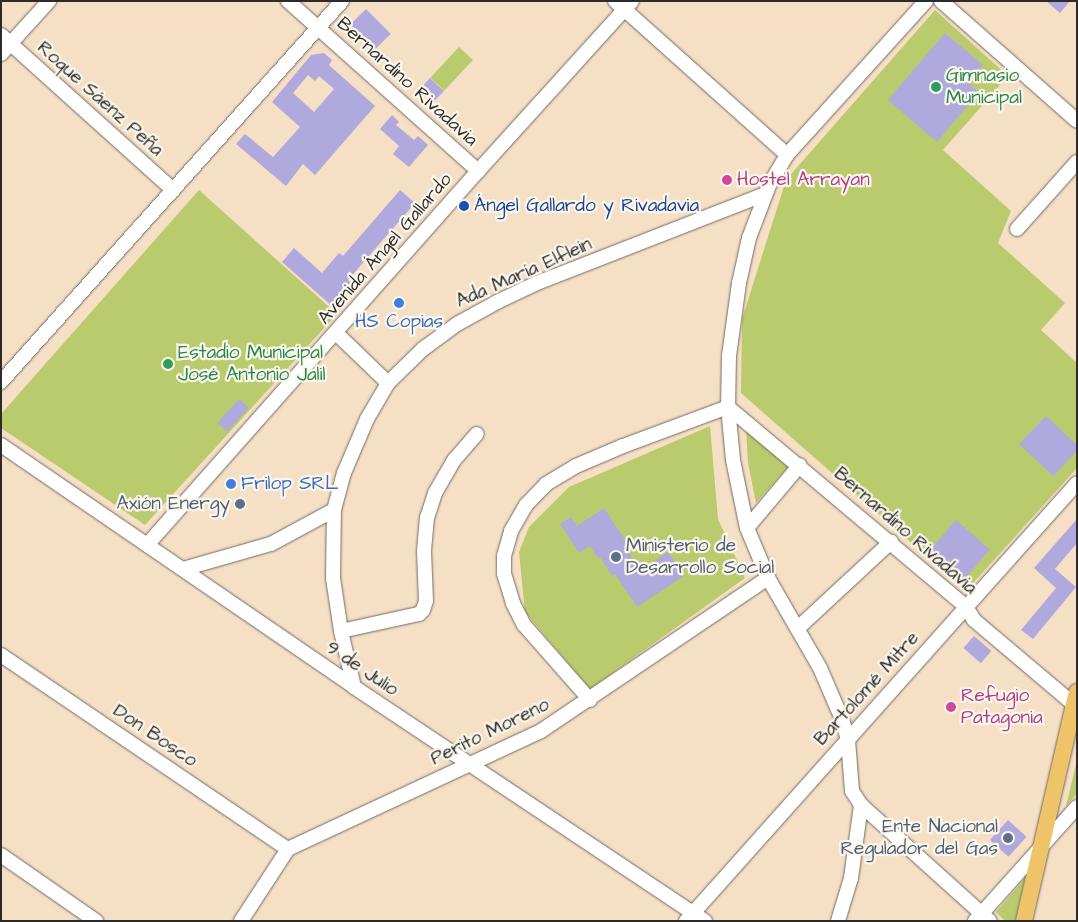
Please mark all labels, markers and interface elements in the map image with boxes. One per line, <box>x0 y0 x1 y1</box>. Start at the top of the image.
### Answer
street label: Bernardino Rivadavia <box>332 13 482 151</box>
street label: Roque Sáenz Peña <box>32 36 168 162</box>
place label: Gimnasio Municipal <box>946 65 1022 109</box>
marker: Gimnasio Municipal <box>930 81 942 93</box>
street label: Avenida Ángel Gallardo <box>313 169 457 329</box>
place label: Hostel Arrayan <box>737 169 870 191</box>
marker: Hostel Arrayan <box>721 174 733 186</box>
place label: Ángel Gallardo y Rivadavia <box>474 195 699 217</box>
marker: Ángel Gallardo y Rivadavia <box>458 200 470 212</box>
street label: Ada María Elflein <box>453 233 595 313</box>
marker: HS Copias <box>393 297 405 309</box>
place label: HS Copias <box>355 311 443 333</box>
place label: Estadio Municipal José Antonio Jalil <box>178 342 325 386</box>
marker: Estadio Municipal José Antonio Jalil <box>162 358 174 370</box>
street label: Bernardino Rivadavia <box>829 463 981 599</box>
place label: Frilop SRL <box>241 473 338 495</box>
marker: Frilop SRL <box>225 478 237 490</box>
place label: Axión Energy <box>116 493 230 515</box>
marker: Axión Energy <box>234 498 246 510</box>
place label: Ministerio de Desarrollo Social <box>626 535 774 579</box>
marker: Ministerio de Desarrollo Social <box>610 551 622 563</box>
street label: Bartolomé Mitre <box>810 627 924 751</box>
street label: 9 de Julio <box>322 637 402 701</box>
place label: Refugio Patagonia <box>961 685 1043 729</box>
street label: Perito Moreno <box>427 693 553 771</box>
street label: Don Bosco <box>109 700 201 772</box>
marker: Refugio Patagonia <box>945 701 957 713</box>
place label: Ente Nacional Regulador del Gas <box>841 816 998 860</box>
marker: Ente Nacional Regulador del Gas <box>1002 832 1014 844</box>

